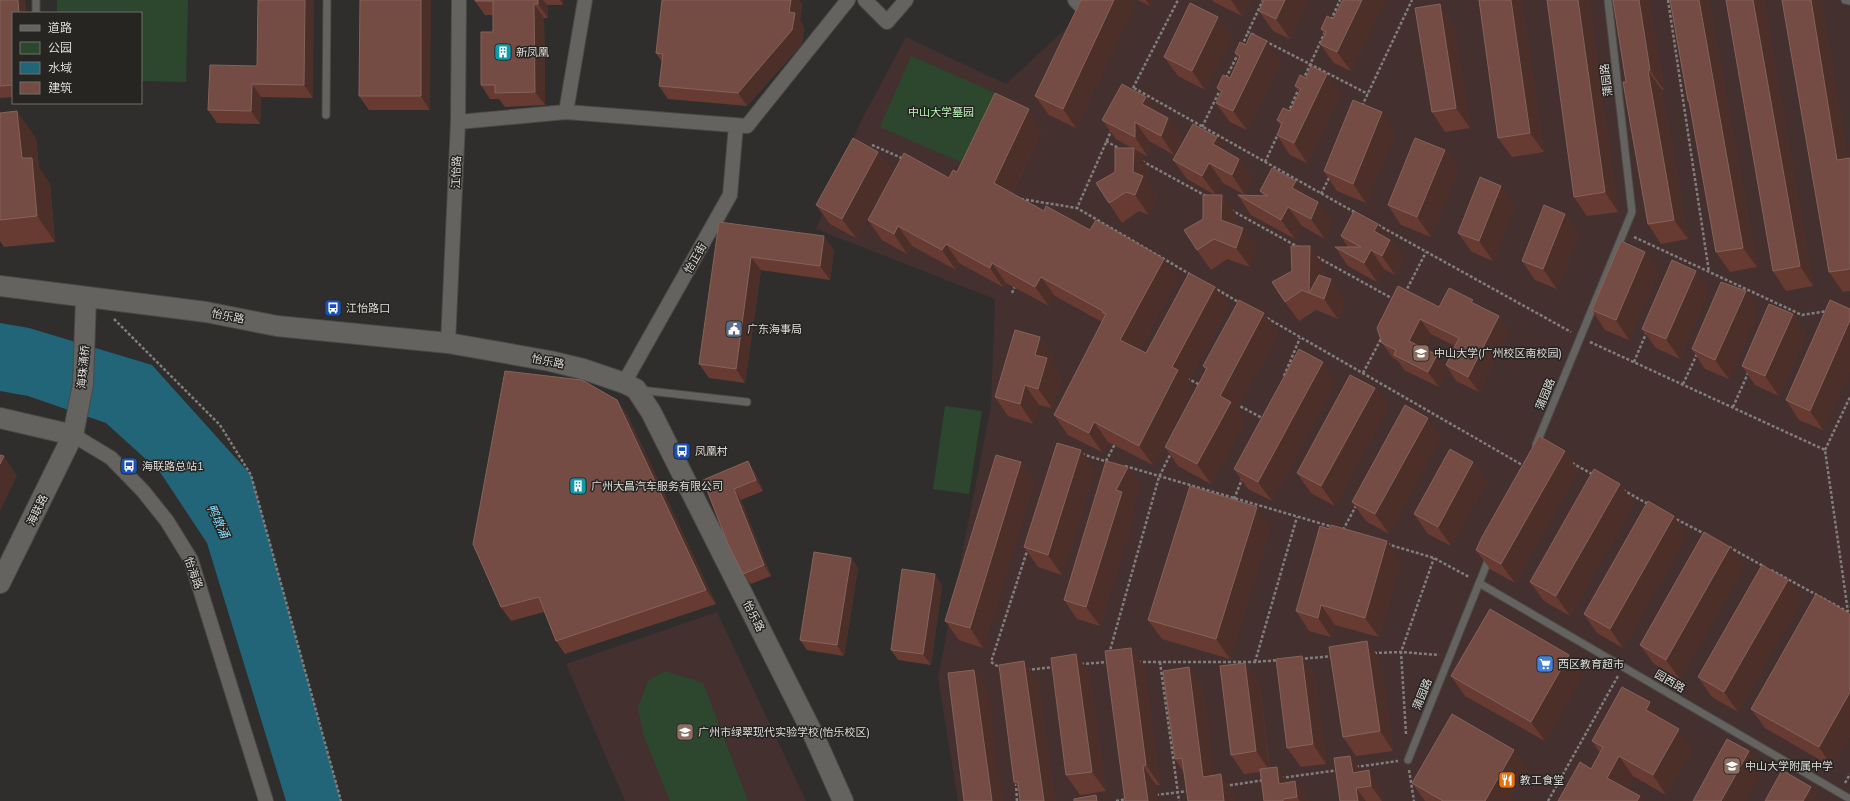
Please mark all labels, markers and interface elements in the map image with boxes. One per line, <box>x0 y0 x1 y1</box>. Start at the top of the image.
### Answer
legend <box>12 12 142 104</box>
text: 道路 <box>48 20 72 35</box>
text: 公园 <box>48 40 72 55</box>
building icon: 新凤凰 <box>493 42 513 62</box>
place label: 新凤凰 <box>516 45 549 59</box>
text: 水域 <box>48 60 72 75</box>
street label: 蒲园路 <box>1597 63 1615 97</box>
text: 建筑 <box>48 80 72 95</box>
park label: 中山大学墓园 <box>908 105 974 119</box>
street label: 江怡路 <box>448 155 464 189</box>
street label: 怡正街 <box>681 240 709 276</box>
bus stop icon: 江怡路口 <box>323 298 343 318</box>
place label: 江怡路口 <box>346 301 390 315</box>
street label: 怡乐路 <box>210 306 246 326</box>
public building icon: 广东海事局 <box>724 319 744 339</box>
place label: 广东海事局 <box>747 322 802 336</box>
school or university icon: 中山大学(广州校区南校园) <box>1411 343 1431 363</box>
street label: 海珠涌桥 <box>74 344 92 390</box>
place label: 中山大学(广州校区南校园) <box>1434 346 1562 360</box>
street label: 怡乐路 <box>530 351 566 371</box>
street label: 蒲园路 <box>1532 376 1558 412</box>
bus stop icon: 凤凰村 <box>672 441 692 461</box>
place label: 凤凰村 <box>695 444 728 458</box>
bus stop icon: 海联路总站1 <box>119 456 139 476</box>
place label: 海联路总站1 <box>142 459 204 473</box>
building icon: 广州大昌汽车服务有限公司 <box>568 476 588 496</box>
place label: 广州大昌汽车服务有限公司 <box>591 479 723 493</box>
street label: 海联路 <box>23 492 51 528</box>
water label: 鸭墩涌 <box>204 501 234 542</box>
street label: 怡海路 <box>182 555 206 591</box>
street label: 怡乐路 <box>740 598 768 634</box>
supermarket icon: 西区教育超市 <box>1535 654 1555 674</box>
place label: 西区教育超市 <box>1558 657 1624 671</box>
street label: 园西路 <box>1652 667 1688 695</box>
street label: 蒲园路 <box>1409 676 1435 712</box>
school or university icon: 广州市绿翠现代实验学校(怡乐校区) <box>675 722 695 742</box>
place label: 广州市绿翠现代实验学校(怡乐校区) <box>698 725 870 739</box>
school or university icon: 中山大学附属中学 <box>1722 756 1742 776</box>
place label: 中山大学附属中学 <box>1745 759 1833 773</box>
restaurant icon: 教工食堂 <box>1497 770 1517 790</box>
place label: 教工食堂 <box>1520 773 1564 787</box>

